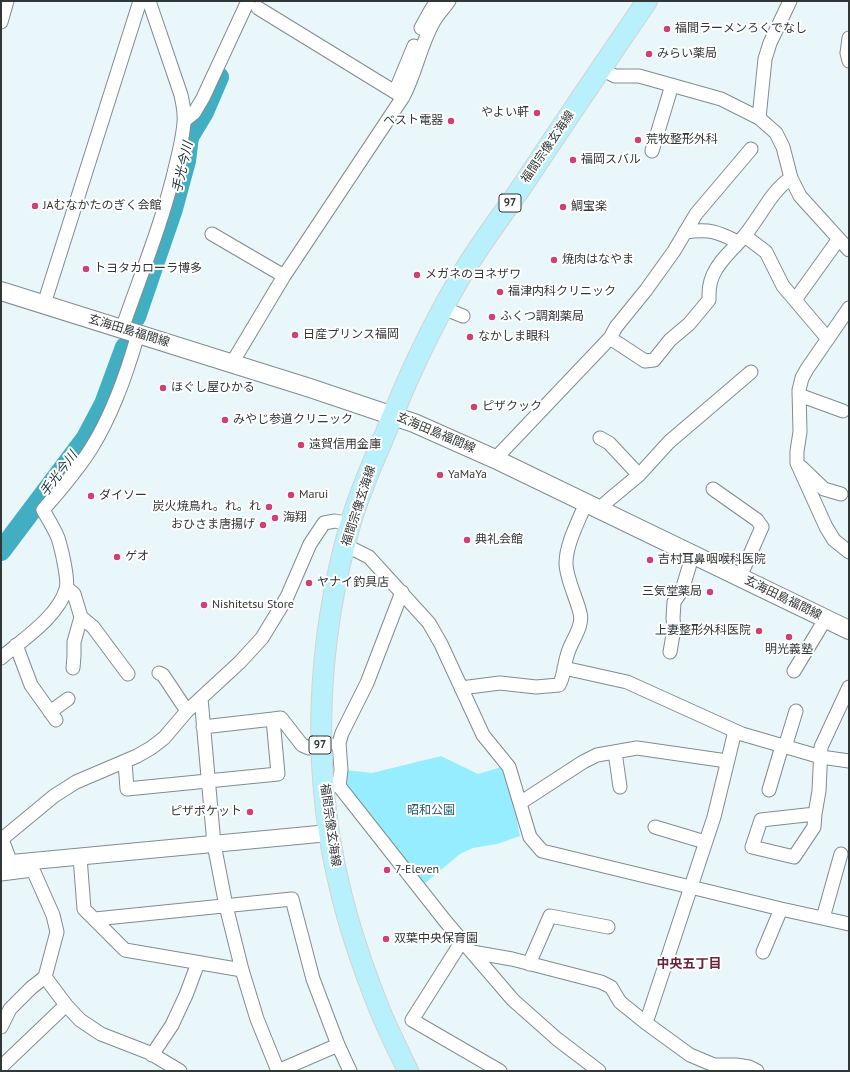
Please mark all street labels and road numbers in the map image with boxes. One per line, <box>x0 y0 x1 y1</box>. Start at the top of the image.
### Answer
street label: 福間宗像玄海線 <box>519 108 577 186</box>
road number: 97 <box>499 194 521 212</box>
street label: 玄海田島福間線 <box>87 312 171 350</box>
street label: 玄海田島福間線 <box>395 410 477 456</box>
street label: 福間宗像玄海線 <box>339 464 379 548</box>
street label: 玄海田島福間線 <box>742 573 824 623</box>
road number: 97 <box>309 736 331 754</box>
street label: 福間宗像玄海線 <box>317 782 343 868</box>

